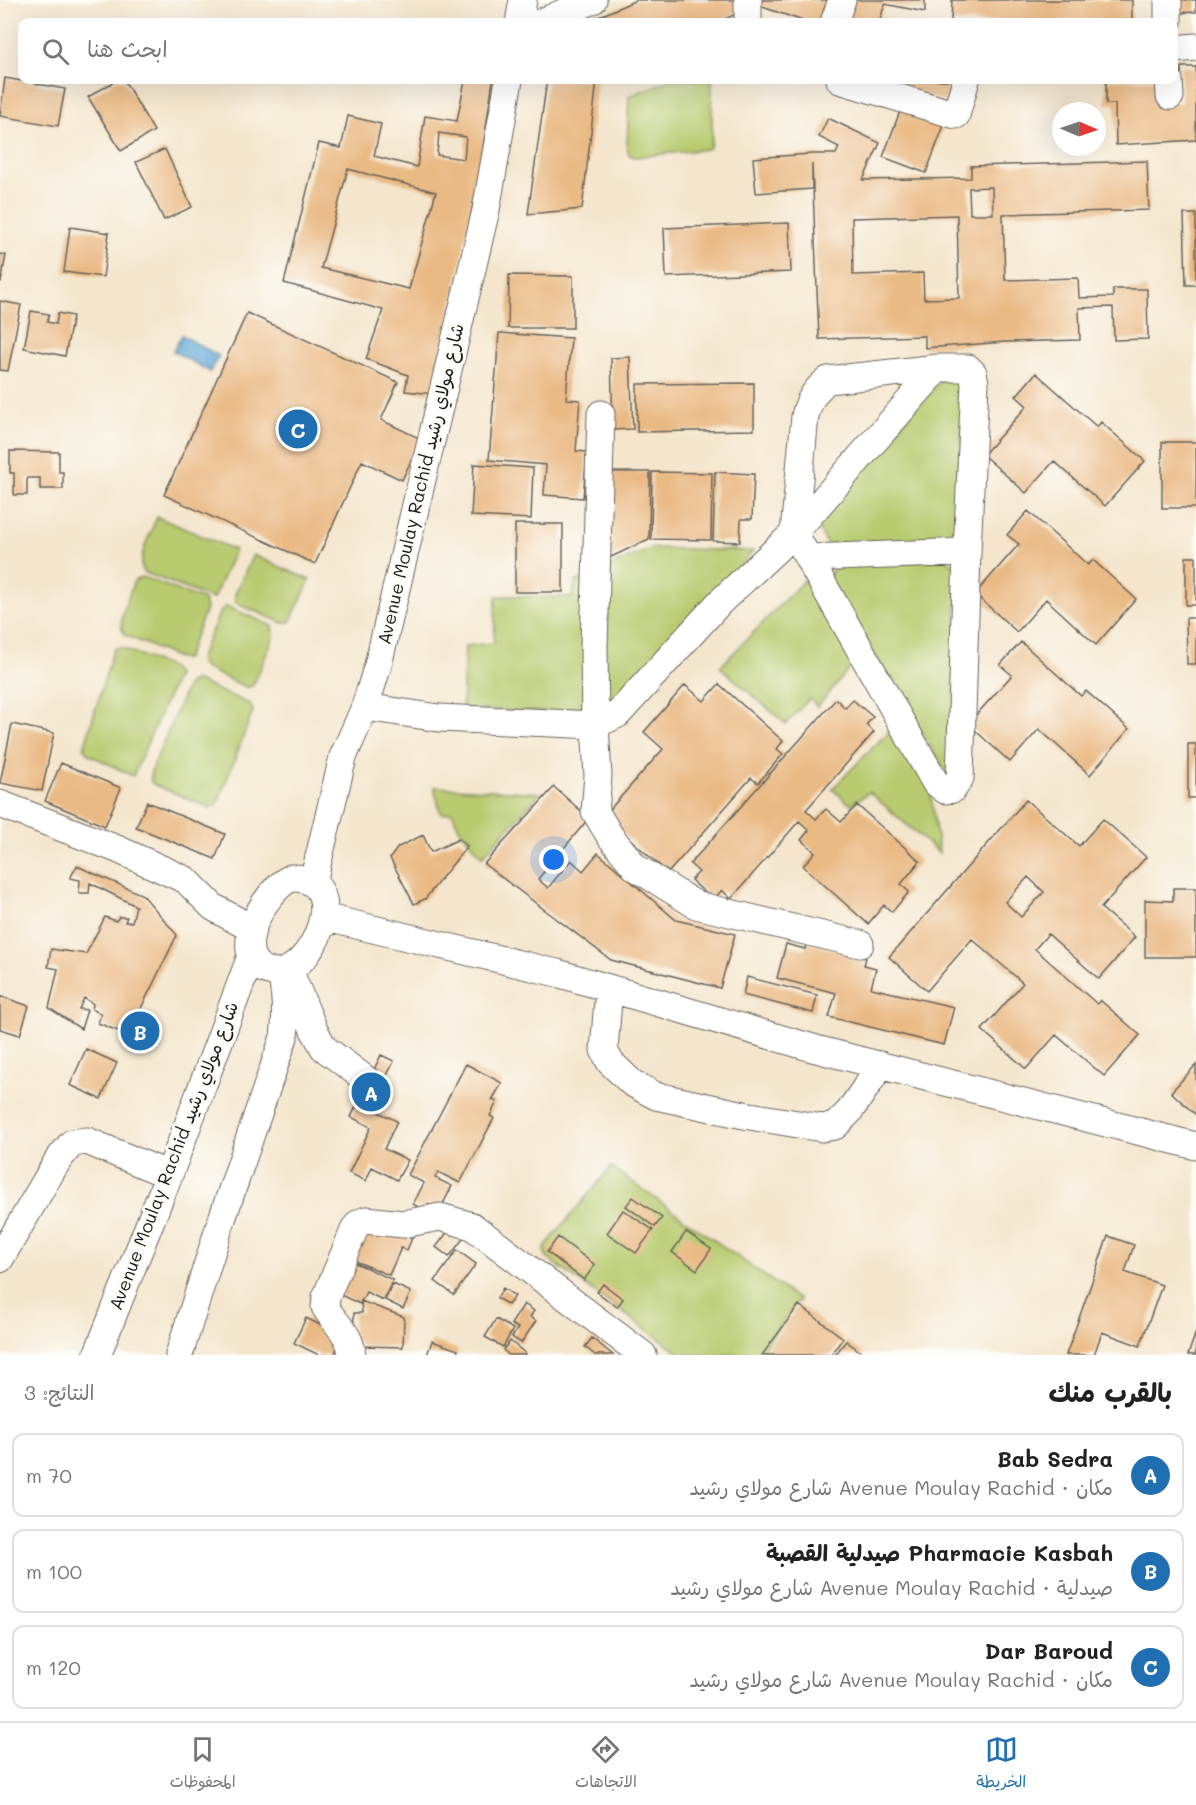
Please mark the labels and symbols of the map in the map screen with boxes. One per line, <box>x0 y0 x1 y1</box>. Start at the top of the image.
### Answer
north arrow <box>1052 102 1106 156</box>
street label: Avenue Moulay Rachid شارع مولاي رشيد <box>371 321 471 647</box>
pin: C <box>278 406 318 452</box>
your location <box>539 845 568 874</box>
street label: Avenue Moulay Rachid شارع مولاي رشيد <box>103 998 245 1314</box>
pin: B <box>120 1008 160 1054</box>
pin: A <box>352 1070 391 1114</box>

